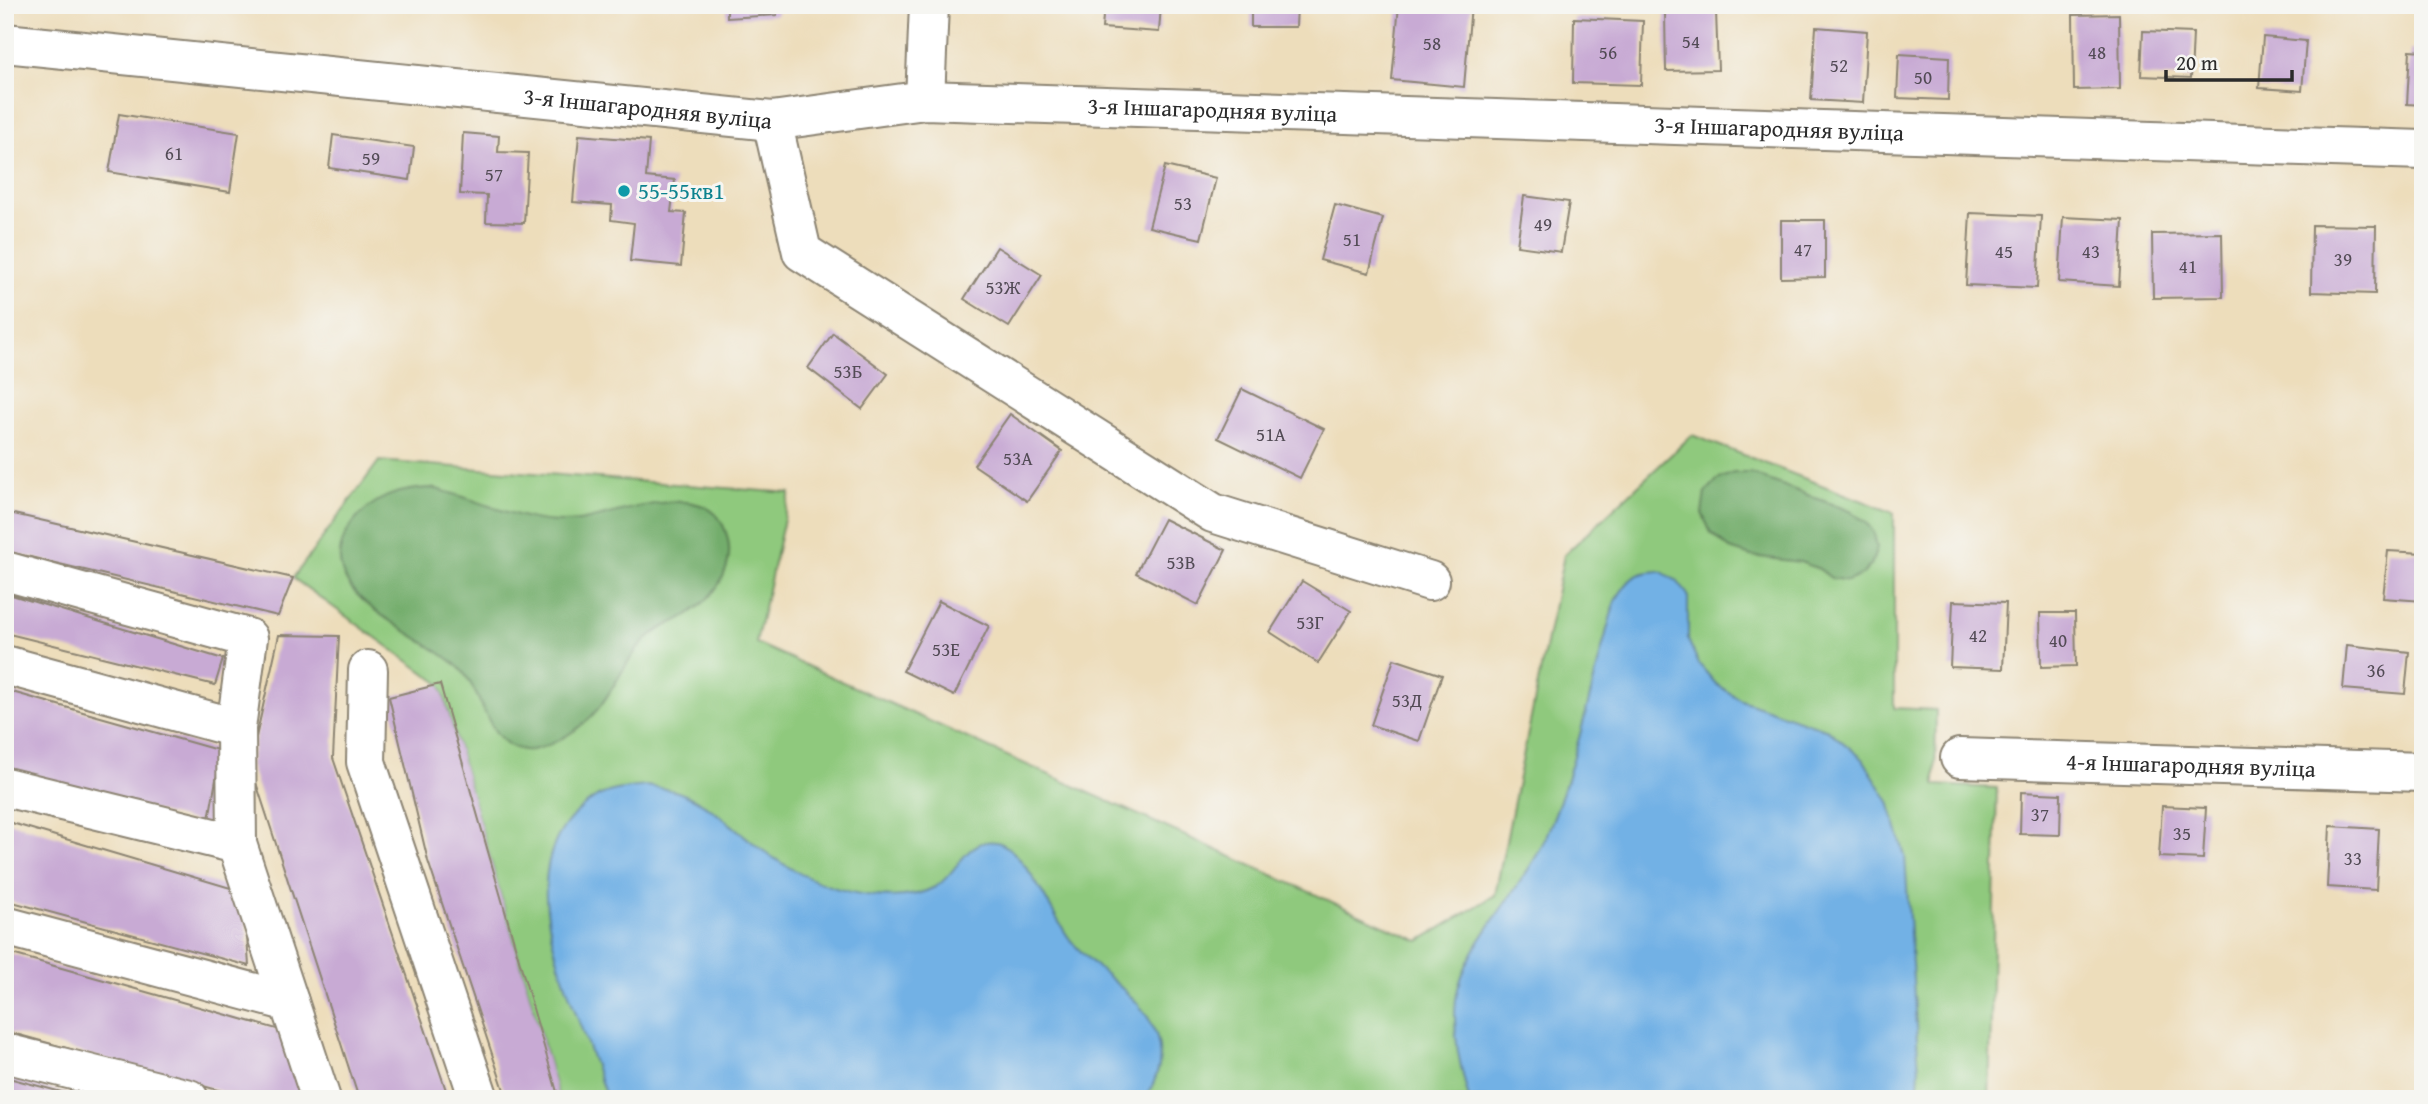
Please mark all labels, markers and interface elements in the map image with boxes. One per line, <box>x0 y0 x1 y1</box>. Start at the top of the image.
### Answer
house number: 54 <box>1682 27 1700 55</box>
house number: 58 <box>1423 29 1441 57</box>
house number: 56 <box>1599 38 1617 66</box>
house number: 48 <box>2088 38 2106 66</box>
scale bar <box>2166 38 2292 82</box>
text: 20 m <box>2176 47 2218 78</box>
house number: 52 <box>1830 51 1848 79</box>
house number: 50 <box>1914 63 1932 91</box>
street label: 3-я Іншагародняя вуліца <box>522 79 774 137</box>
street label: 3-я Іншагародняя вуліца <box>1087 88 1338 130</box>
street label: 3-я Іншагародняя вуліца <box>1654 107 1905 149</box>
house number: 61 <box>165 139 183 167</box>
house number: 59 <box>362 144 380 172</box>
house number: 57 <box>485 160 503 188</box>
place label: 55-55кв1 <box>638 174 725 207</box>
marker: 55-55кв1 <box>616 183 632 199</box>
house number: 53 <box>1174 189 1192 217</box>
house number: 49 <box>1534 210 1552 238</box>
house number: 51 <box>1343 225 1361 253</box>
house number: 47 <box>1794 235 1812 263</box>
house number: 45 <box>1995 237 2013 265</box>
house number: 43 <box>2082 237 2100 265</box>
house number: 39 <box>2334 245 2352 273</box>
house number: 41 <box>2179 252 2197 280</box>
house number: 53Ж <box>985 273 1021 301</box>
house number: 53Б <box>833 357 863 385</box>
house number: 51А <box>1256 420 1286 448</box>
house number: 53А <box>1003 444 1033 472</box>
house number: 53В <box>1166 548 1196 576</box>
house number: 53Г <box>1296 608 1324 636</box>
house number: 42 <box>1969 621 1987 649</box>
house number: 40 <box>2049 626 2067 654</box>
house number: 53Е <box>932 635 960 663</box>
house number: 36 <box>2367 656 2385 684</box>
house number: 53Д <box>1392 686 1422 714</box>
street label: 4-я Іншагародняя вуліца <box>2066 744 2316 785</box>
house number: 37 <box>2031 800 2049 828</box>
house number: 35 <box>2173 819 2191 847</box>
house number: 33 <box>2344 844 2362 872</box>

